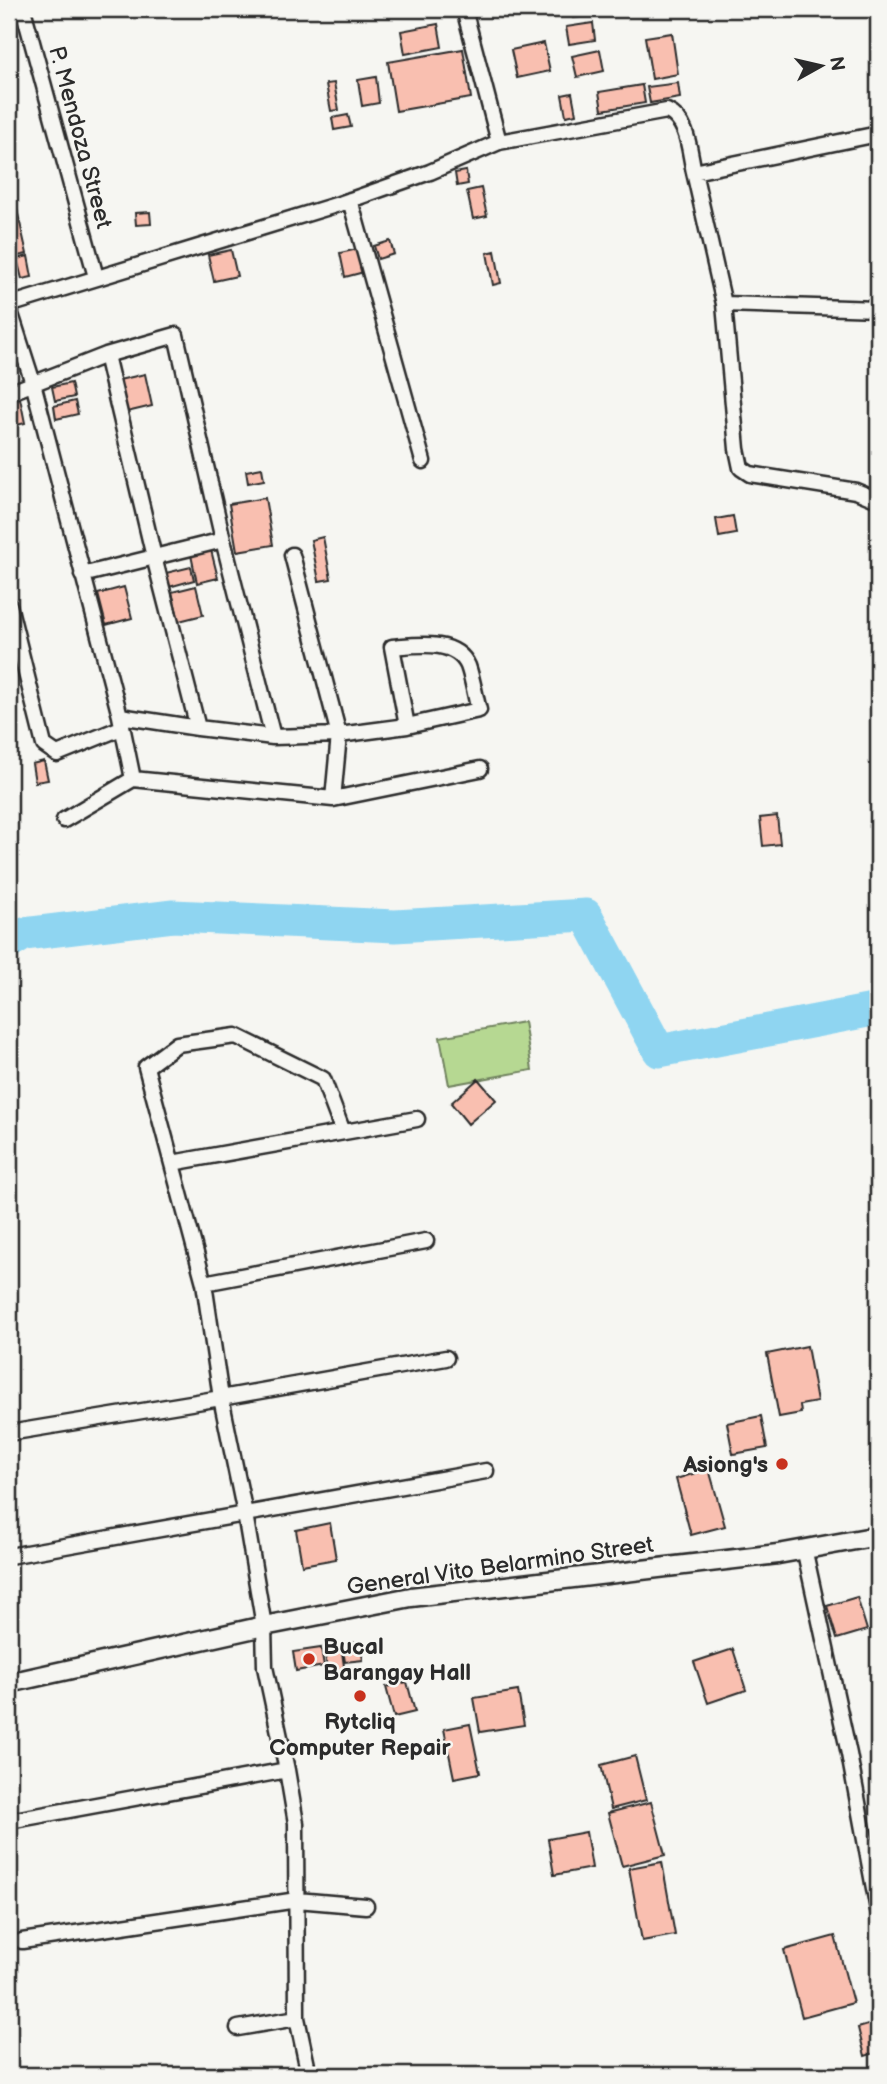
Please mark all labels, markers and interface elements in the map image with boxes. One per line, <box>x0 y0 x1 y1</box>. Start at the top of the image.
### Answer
north arrow <box>786 32 856 102</box>
street label: P. Mendoza Street <box>42 43 118 232</box>
text: N <box>824 55 849 73</box>
place label: Asiong's <box>682 1451 768 1479</box>
marker: Asiong's <box>774 1456 790 1472</box>
street label: General Vito Belarmino Street <box>345 1531 655 1601</box>
place label: Bucal Barangay Hall <box>323 1633 471 1687</box>
marker: Bucal Barangay Hall <box>301 1651 317 1667</box>
marker: Rytcliq Computer Repair <box>352 1688 368 1704</box>
place label: Rytcliq Computer Repair <box>269 1708 451 1762</box>

